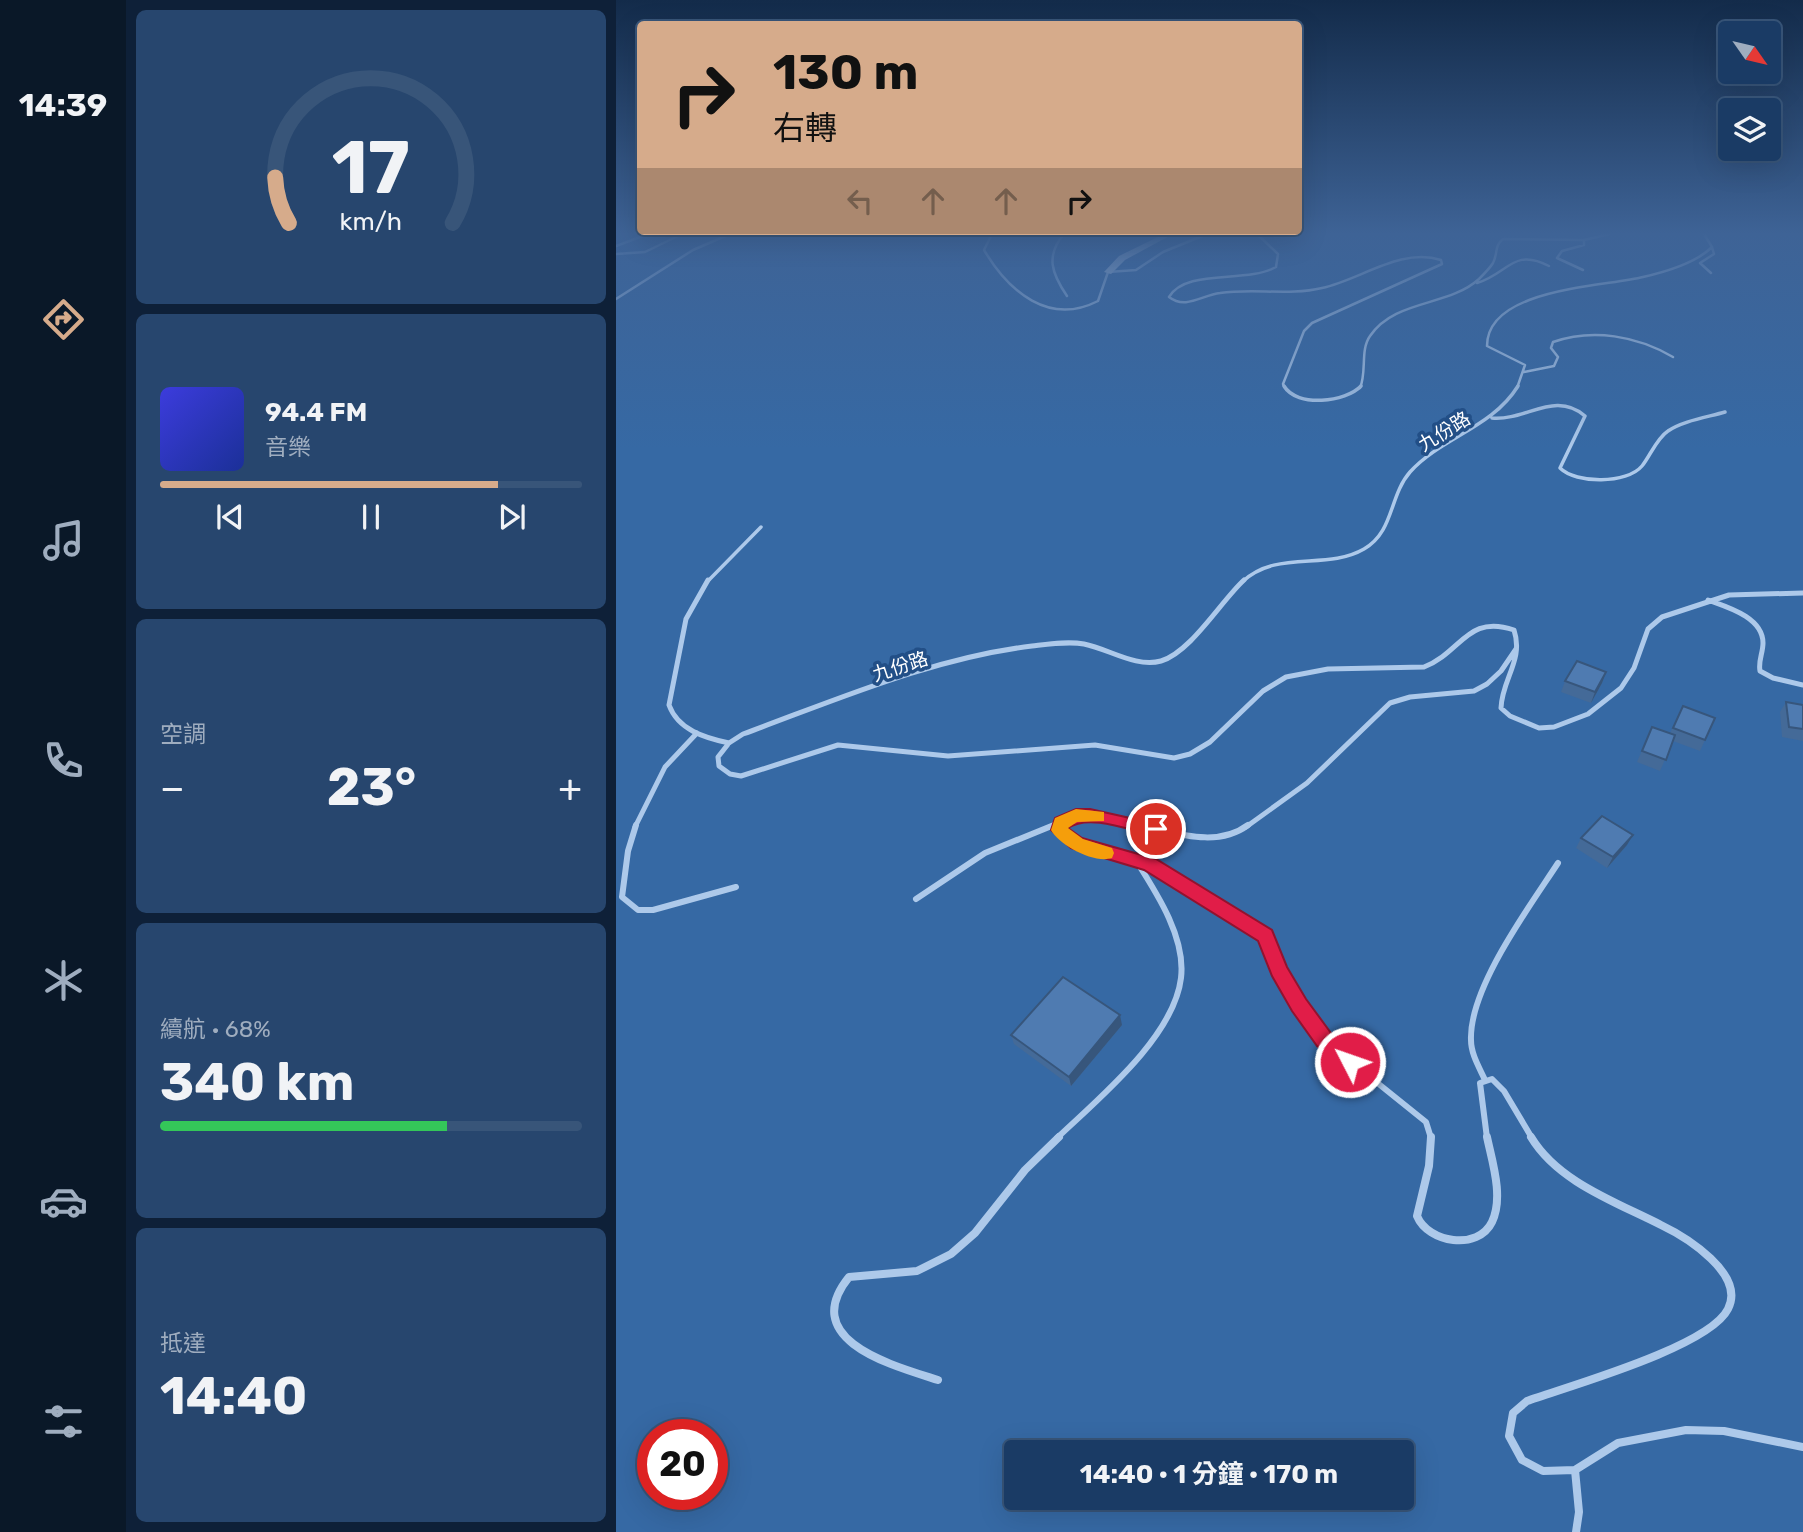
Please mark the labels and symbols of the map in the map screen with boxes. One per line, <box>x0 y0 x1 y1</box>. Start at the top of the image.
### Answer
north arrow <box>1718 21 1782 84</box>
street label: 九份路 <box>1414 407 1475 456</box>
street label: 九份路 <box>869 647 931 686</box>
pin <box>1126 799 1186 859</box>
position arrow <box>1313 1025 1387 1099</box>
speed limit sign: 20 <box>637 1419 728 1510</box>

